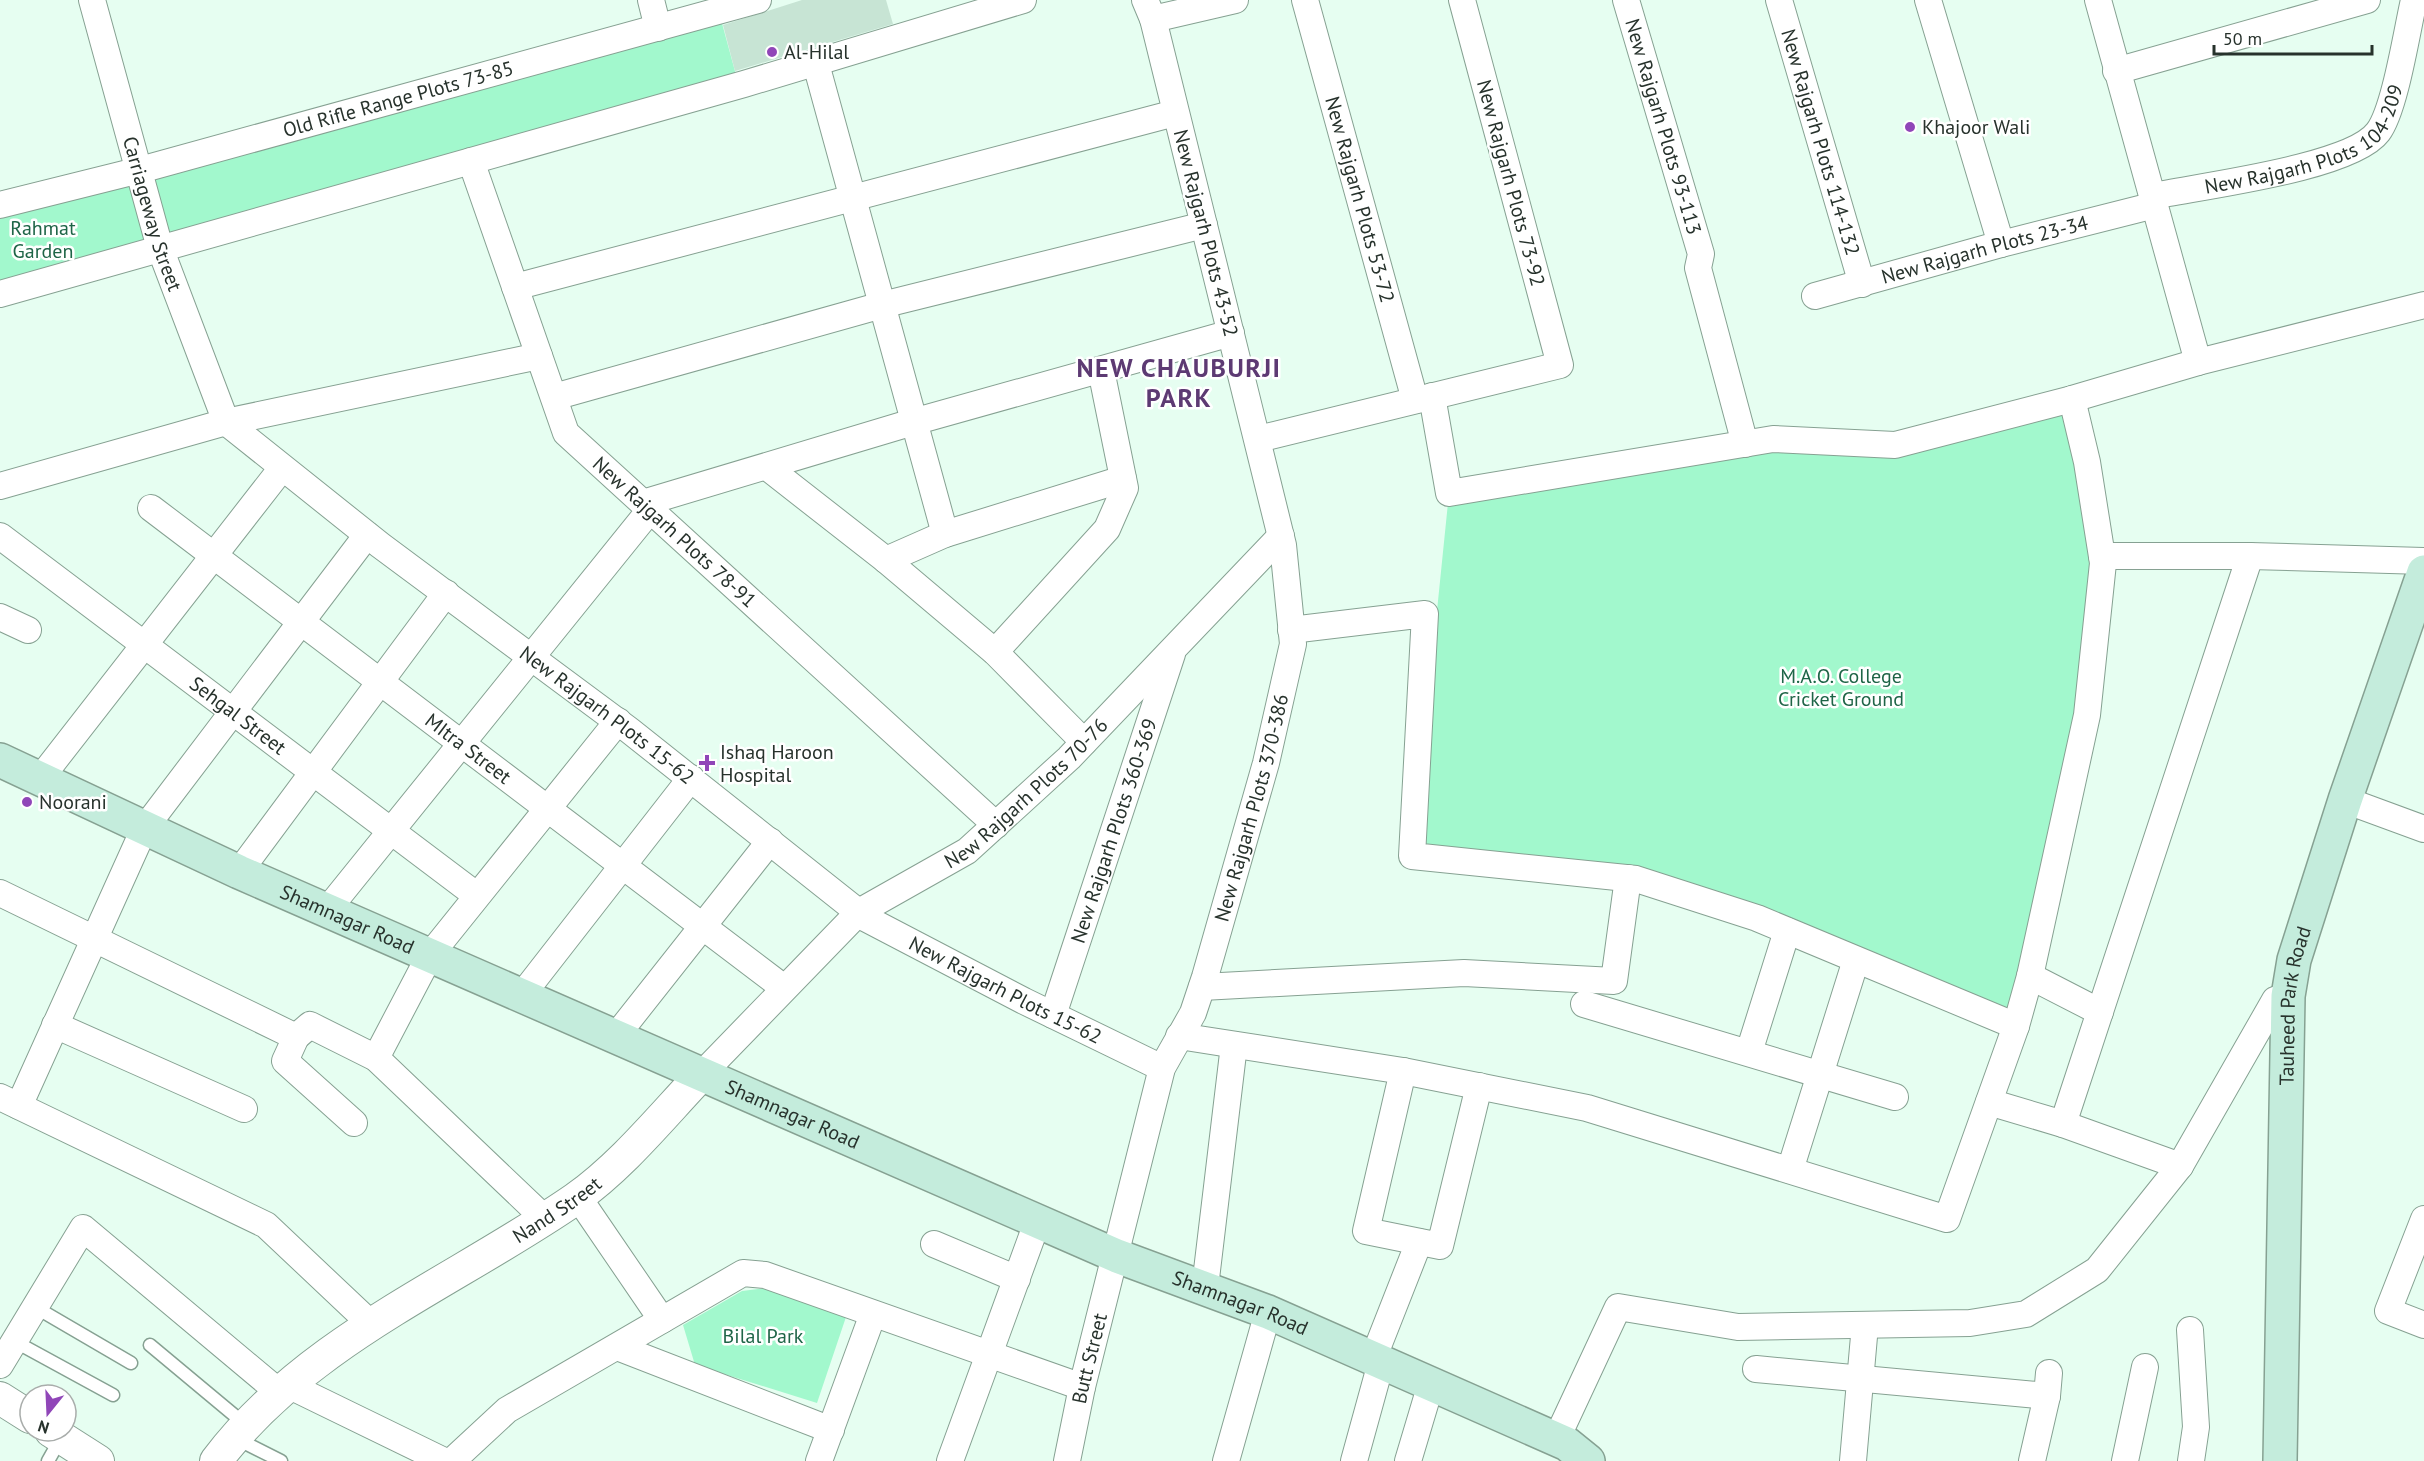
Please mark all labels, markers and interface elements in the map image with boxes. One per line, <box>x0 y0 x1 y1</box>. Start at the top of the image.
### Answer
street label: New Rajgarh Plots 93-113 <box>1619 16 1708 238</box>
scale bar <box>2214 18 2372 56</box>
street label: New Rajgarh Plots 114-132 <box>1775 26 1866 258</box>
text: 50 m <box>2223 27 2262 50</box>
place label: Al-Hilal <box>784 39 849 65</box>
marker: Al-Hilal <box>765 45 779 59</box>
street label: Old Rifle Range Plots 73-85 <box>280 55 516 143</box>
street label: New Rajgarh Plots 73-92 <box>1471 77 1551 289</box>
street label: New Rajgarh Plots 104-209 <box>2202 82 2409 200</box>
street label: New Rajgarh Plots 53-72 <box>1319 94 1401 306</box>
place label: Khajoor Wali <box>1922 114 2030 140</box>
marker: Khajoor Wali <box>1903 120 1917 134</box>
street label: New Rajgarh Plots 43-52 <box>1168 127 1244 339</box>
street label: Carriageway Street <box>117 133 188 295</box>
street label: New Rajgarh Plots 23-34 <box>1878 209 2091 290</box>
park label: Rahmat Garden <box>10 215 76 264</box>
district label: NEW CHAUBURJI PARK <box>1076 351 1282 414</box>
street label: New Rajgarh Plots 78-91 <box>587 451 762 613</box>
street label: New Rajgarh Plots 15-62 <box>514 640 700 790</box>
park label: M.A.O. College Cricket Ground <box>1778 663 1904 712</box>
street label: Sehgal Street <box>184 671 292 760</box>
street label: New Rajgarh Plots 370-386 <box>1208 692 1294 925</box>
street label: MItra Street <box>420 707 517 790</box>
street label: New Rajgarh Plots 70-76 <box>940 712 1113 874</box>
street label: New Rajgarh Plots 360-369 <box>1065 715 1163 946</box>
place label: Ishaq Haroon Hospital <box>720 739 834 788</box>
marker: Ishaq Haroon Hospital <box>698 754 716 772</box>
place label: Noorani <box>39 789 107 815</box>
marker: Noorani <box>20 795 34 809</box>
street label: Shamnagar Road <box>276 879 418 960</box>
street label: Tauheed Park Road <box>2273 923 2317 1086</box>
street label: New Rajgarh Plots 15-62 <box>904 930 1106 1050</box>
street label: Shamnagar Road <box>721 1073 864 1155</box>
street label: Nand Street <box>508 1171 607 1249</box>
street label: Shamnagar Road <box>1169 1265 1312 1341</box>
street label: Butt Street <box>1066 1310 1113 1406</box>
park label: Bilal Park <box>723 1323 804 1349</box>
north arrow <box>18 1383 78 1443</box>
text: N <box>35 1416 51 1438</box>

